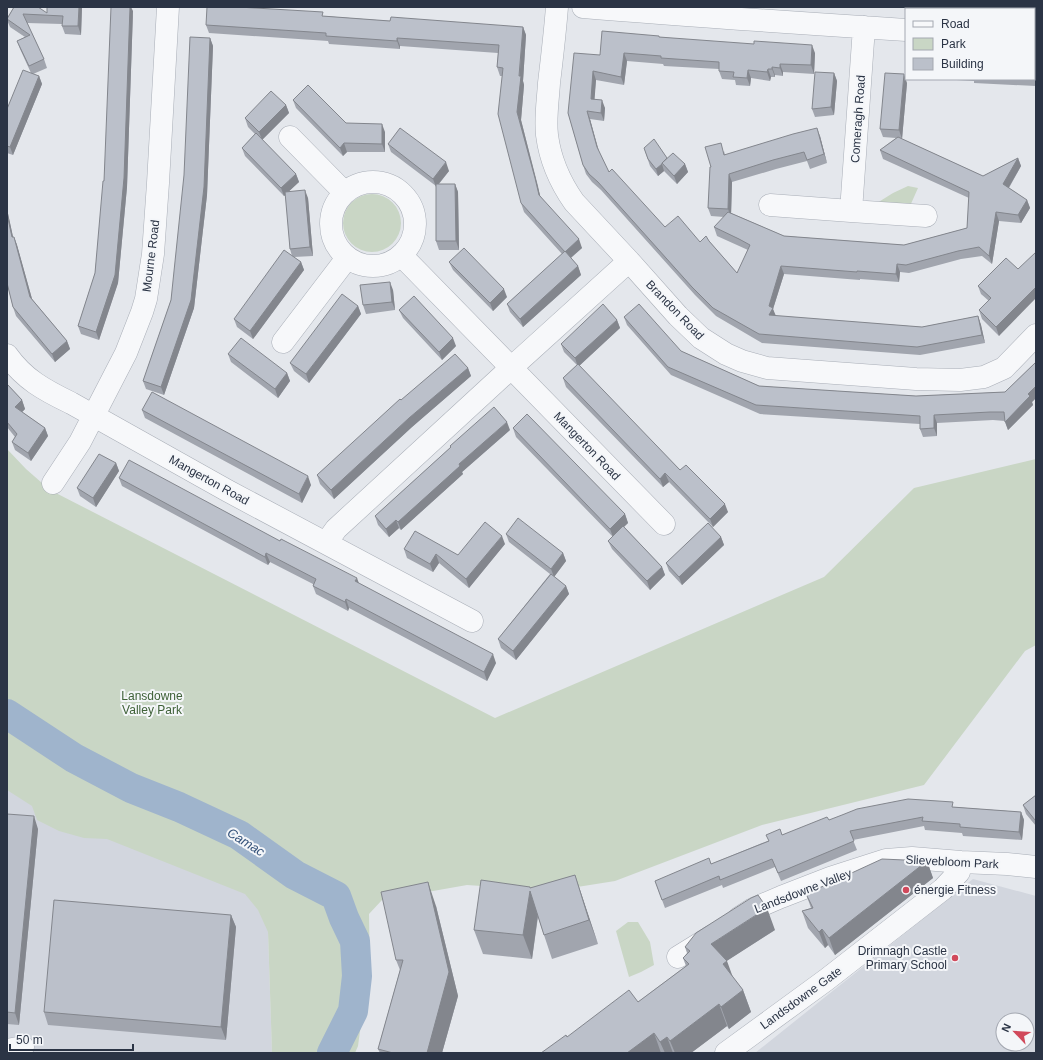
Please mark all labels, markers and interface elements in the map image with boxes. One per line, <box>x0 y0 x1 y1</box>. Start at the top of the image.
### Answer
legend <box>905 8 1035 80</box>
text: Road <box>941 17 970 31</box>
text: Park <box>941 37 967 51</box>
text: Building <box>941 57 984 71</box>
street label: Comeragh Road <box>848 75 868 163</box>
street label: Mourne Road <box>140 219 162 293</box>
street label: Brandon Road <box>643 277 707 343</box>
street label: Mangerton Road <box>551 409 623 483</box>
street label: Mangerton Road <box>167 452 251 508</box>
park label: Lansdowne Valley Park <box>121 689 183 717</box>
water label: Camac <box>225 825 268 860</box>
street label: Slievebloom Park <box>905 853 1000 871</box>
street label: Landsdowne Valley <box>752 866 854 916</box>
place label: énergie Fitness <box>914 883 996 897</box>
marker: énergie Fitness <box>901 885 911 895</box>
place label: Drimnagh Castle Primary School <box>858 944 947 972</box>
marker: Drimnagh Castle Primary School <box>950 953 960 963</box>
street label: Landsdowne Gate <box>757 964 845 1032</box>
north arrow <box>995 1012 1035 1052</box>
text: N <box>999 1022 1013 1034</box>
scale bar <box>10 1026 133 1052</box>
text: 50 m <box>16 1033 43 1047</box>

